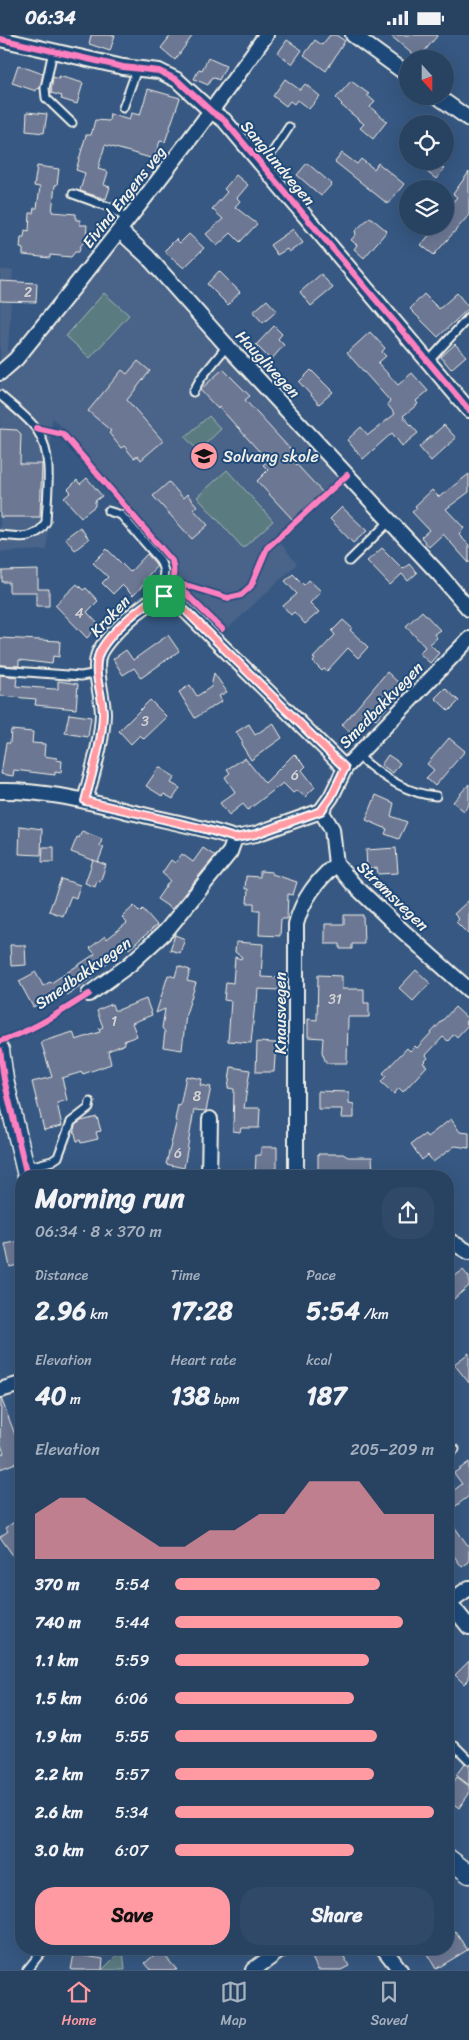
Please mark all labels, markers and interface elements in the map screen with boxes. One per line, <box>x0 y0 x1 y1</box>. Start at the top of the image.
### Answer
text: 06:34 <box>25 1 76 34</box>
north arrow <box>399 50 454 105</box>
map controls <box>399 50 454 235</box>
street label: Sanglundvegen <box>233 113 323 213</box>
button: locate <box>399 115 454 170</box>
street label: Eivind Engens veg <box>74 139 174 255</box>
button: layers <box>399 180 454 235</box>
house number: 2 <box>24 280 32 305</box>
street label: Hauglivegen <box>228 323 308 405</box>
school or university icon: Solvang skole <box>189 441 219 471</box>
place label: Solvang skole <box>223 442 319 471</box>
pin <box>143 575 185 617</box>
icon: arrive <box>150 582 178 610</box>
street label: Kroken <box>82 588 138 644</box>
house number: 4 <box>75 601 84 626</box>
street label: Smedbakkvegen <box>331 654 431 756</box>
house number: 3 <box>141 709 149 734</box>
house number: 6 <box>291 763 299 788</box>
street label: Strømsvegen <box>350 854 436 939</box>
street label: Smedbakkvegen <box>29 929 138 1017</box>
street label: Knausvegen <box>266 971 295 1054</box>
house number: 31 <box>328 987 342 1012</box>
house number: 1 <box>111 1009 117 1034</box>
house number: 8 <box>193 1084 202 1109</box>
house number: 6 <box>174 1141 182 1166</box>
text: Morning run <box>35 1173 185 1222</box>
button: share <box>382 1187 434 1239</box>
text: 06:34 · 8 × 370 m <box>35 1217 162 1246</box>
text: Distance <box>35 1263 88 1288</box>
text: Time <box>171 1263 200 1288</box>
text: Pace <box>306 1263 336 1288</box>
text: 2.96 <box>35 1288 87 1333</box>
text: 17:28 <box>171 1288 233 1333</box>
text: 5:54 <box>306 1288 360 1333</box>
text: km <box>87 1302 108 1327</box>
text: /km <box>360 1302 389 1327</box>
text: Elevation <box>35 1348 92 1373</box>
text: Heart rate <box>171 1348 236 1373</box>
text: kcal <box>306 1348 332 1373</box>
text: 40 <box>35 1373 66 1418</box>
text: 138 <box>171 1373 210 1418</box>
text: 187 <box>306 1373 346 1418</box>
text: m <box>66 1387 81 1412</box>
text: bpm <box>210 1387 240 1412</box>
text: Elevation <box>35 1435 100 1464</box>
text: 205–209 m <box>350 1435 434 1464</box>
text: 370 m <box>35 1570 79 1599</box>
text: 5:54 <box>115 1570 149 1599</box>
text: 740 m <box>35 1608 81 1637</box>
text: 5:44 <box>115 1608 150 1637</box>
text: 1.1 km <box>35 1646 79 1675</box>
text: 5:59 <box>115 1646 149 1675</box>
text: 1.5 km <box>35 1684 81 1713</box>
text: 6:06 <box>115 1684 148 1713</box>
text: 1.9 km <box>35 1722 81 1751</box>
text: 5:55 <box>115 1722 149 1751</box>
text: 2.2 km <box>35 1760 83 1789</box>
text: 5:57 <box>115 1760 149 1789</box>
text: 2.6 km <box>35 1798 83 1827</box>
text: 5:34 <box>115 1798 148 1827</box>
text: 3.0 km <box>35 1836 84 1865</box>
text: 6:07 <box>115 1836 148 1865</box>
button: Save <box>35 1887 230 1945</box>
button: Share <box>240 1887 434 1945</box>
tab: Home <box>62 1978 97 2033</box>
tab: Map <box>220 1978 248 2033</box>
tab: Saved <box>371 1978 407 2033</box>

